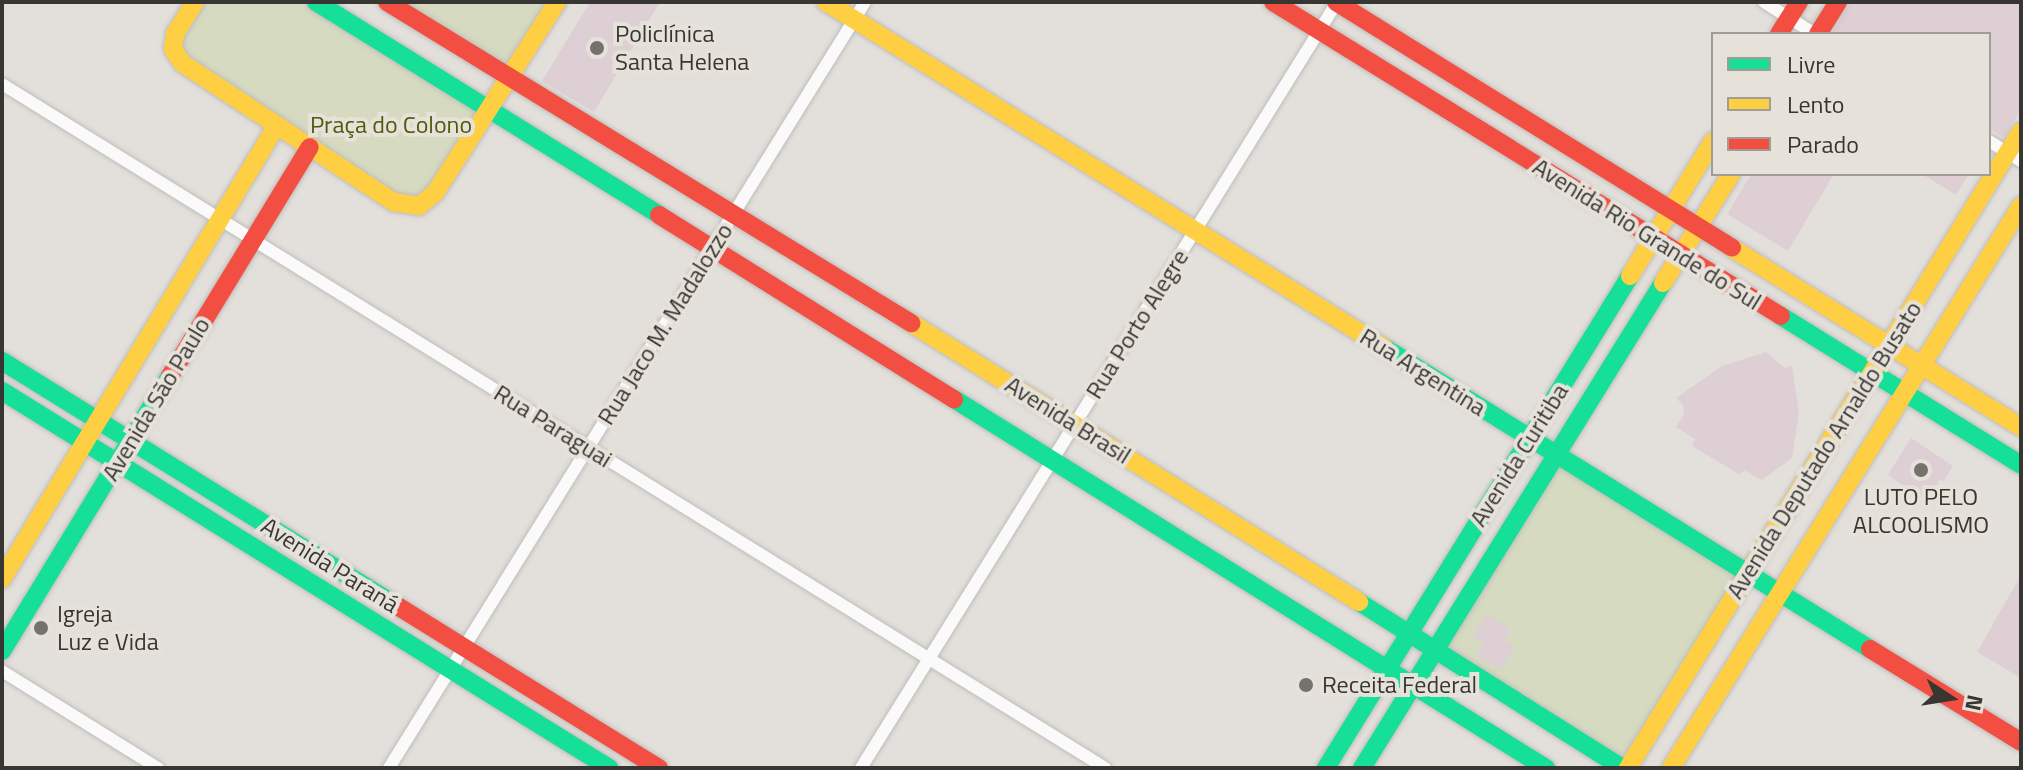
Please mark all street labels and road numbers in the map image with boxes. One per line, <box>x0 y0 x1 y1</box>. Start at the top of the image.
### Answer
street label: Avenida Rio Grande do Sul <box>1528 152 1766 316</box>
street label: Rua Jaco M. Madalozzo <box>591 218 739 430</box>
street label: Rua Porto Alegre <box>1080 244 1194 404</box>
street label: Avenida Deputado Arnaldo Busato <box>1720 296 1928 604</box>
street label: Avenida São Paulo <box>96 312 216 486</box>
street label: Rua Argentina <box>1355 322 1491 422</box>
street label: Avenida Brasil <box>1000 370 1136 470</box>
street label: Rua Paraguai <box>489 378 617 474</box>
street label: Avenida Curitiba <box>1464 378 1574 532</box>
street label: Avenida Paraná <box>256 511 404 619</box>

